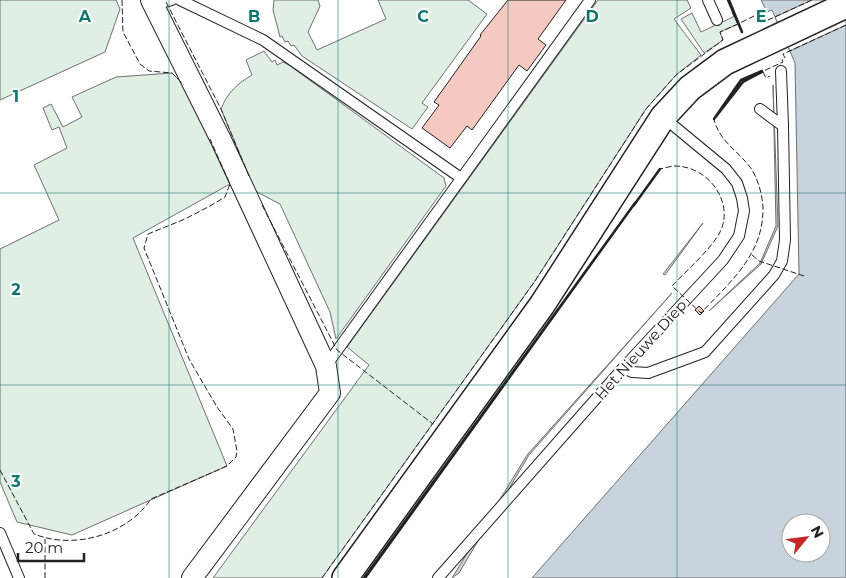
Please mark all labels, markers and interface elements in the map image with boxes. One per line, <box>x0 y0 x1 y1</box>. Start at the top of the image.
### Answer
text: A <box>78 7 92 26</box>
text: B <box>248 7 260 26</box>
text: C <box>417 7 429 26</box>
text: D <box>585 7 599 26</box>
text: E <box>756 7 766 26</box>
text: 1 <box>13 87 19 106</box>
text: 2 <box>11 280 21 299</box>
street label: Het Nieuwe Diep <box>591 296 691 404</box>
text: 3 <box>10 472 21 491</box>
north arrow <box>781 513 831 563</box>
text: N <box>807 522 828 541</box>
scale bar <box>18 530 84 562</box>
text: 20 m <box>25 538 63 557</box>

